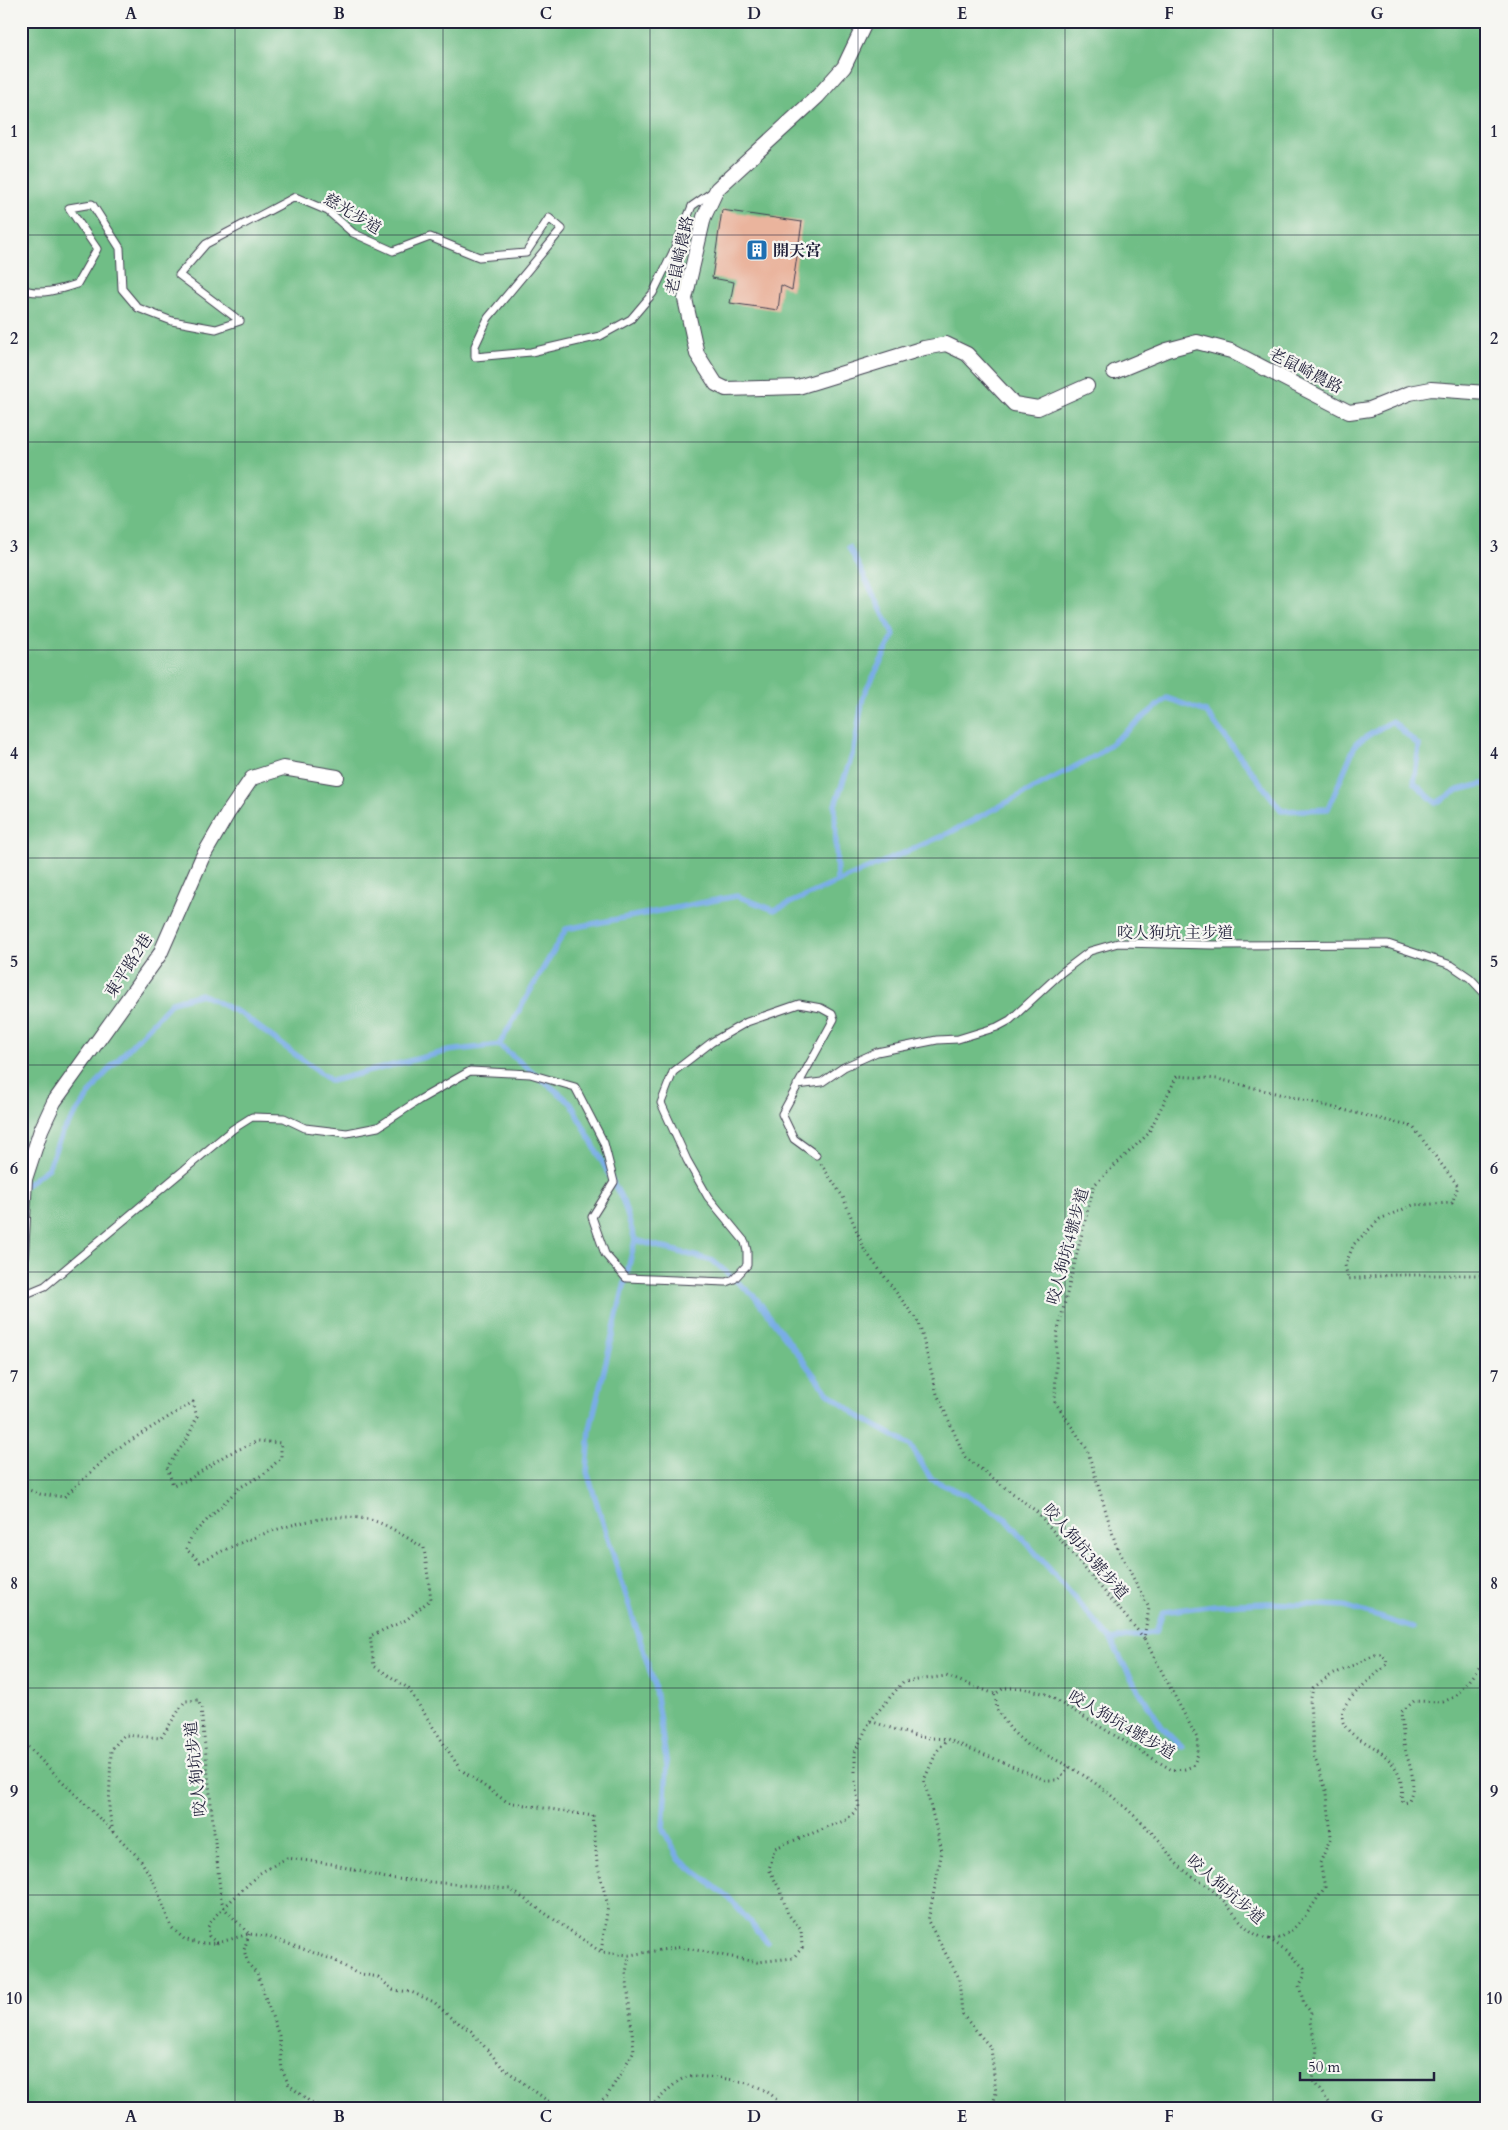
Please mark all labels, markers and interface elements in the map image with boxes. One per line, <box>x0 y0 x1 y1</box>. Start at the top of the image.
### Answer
text: A <box>125 3 137 25</box>
text: B <box>333 3 345 25</box>
text: C <box>540 3 552 25</box>
text: D <box>747 3 761 25</box>
text: E <box>957 3 967 25</box>
text: F <box>1164 3 1174 25</box>
text: G <box>1370 3 1384 25</box>
text: 1 <box>10 121 18 143</box>
text: 1 <box>1490 121 1498 143</box>
street label: 慈光步道 <box>319 188 386 240</box>
street label: 老鼠崎農路 <box>661 214 699 297</box>
building icon: 開天宮 <box>745 238 769 262</box>
place label: 開天宮 <box>773 240 821 262</box>
text: 2 <box>10 328 18 350</box>
text: 2 <box>1490 328 1498 350</box>
street label: 老鼠崎農路 <box>1265 343 1346 399</box>
text: 3 <box>10 536 18 558</box>
text: 3 <box>1490 536 1498 558</box>
text: 4 <box>10 743 18 765</box>
text: 4 <box>1490 743 1498 765</box>
street label: 咬人狗坑 主步道 <box>1117 922 1233 944</box>
street label: 東平路2巷 <box>100 929 158 1002</box>
text: 5 <box>10 951 18 973</box>
text: 5 <box>1490 951 1498 973</box>
text: 6 <box>10 1158 18 1180</box>
text: 6 <box>1490 1158 1498 1180</box>
street label: 咬人狗坑4號步道 <box>1042 1185 1094 1307</box>
text: 7 <box>10 1366 18 1388</box>
text: 7 <box>1490 1366 1498 1388</box>
street label: 咬人狗坑3號步道 <box>1038 1499 1133 1604</box>
text: 8 <box>10 1573 18 1595</box>
text: 8 <box>1490 1573 1498 1595</box>
street label: 咬人狗坑4號步道 <box>1064 1685 1179 1764</box>
street label: 咬人狗坑步道 <box>180 1720 212 1818</box>
text: 9 <box>10 1781 18 1803</box>
text: 9 <box>1490 1781 1498 1803</box>
street label: 咬人狗坑步道 <box>1182 1850 1269 1930</box>
text: 10 <box>6 1988 22 2010</box>
text: 10 <box>1486 1988 1502 2010</box>
scale bar <box>1300 2050 1434 2082</box>
text: 50 m <box>1308 2057 1340 2077</box>
text: A <box>125 2106 137 2128</box>
text: B <box>333 2106 345 2128</box>
text: C <box>540 2106 552 2128</box>
text: D <box>747 2106 761 2128</box>
text: E <box>957 2106 967 2128</box>
text: F <box>1164 2106 1174 2128</box>
text: G <box>1370 2106 1384 2128</box>

